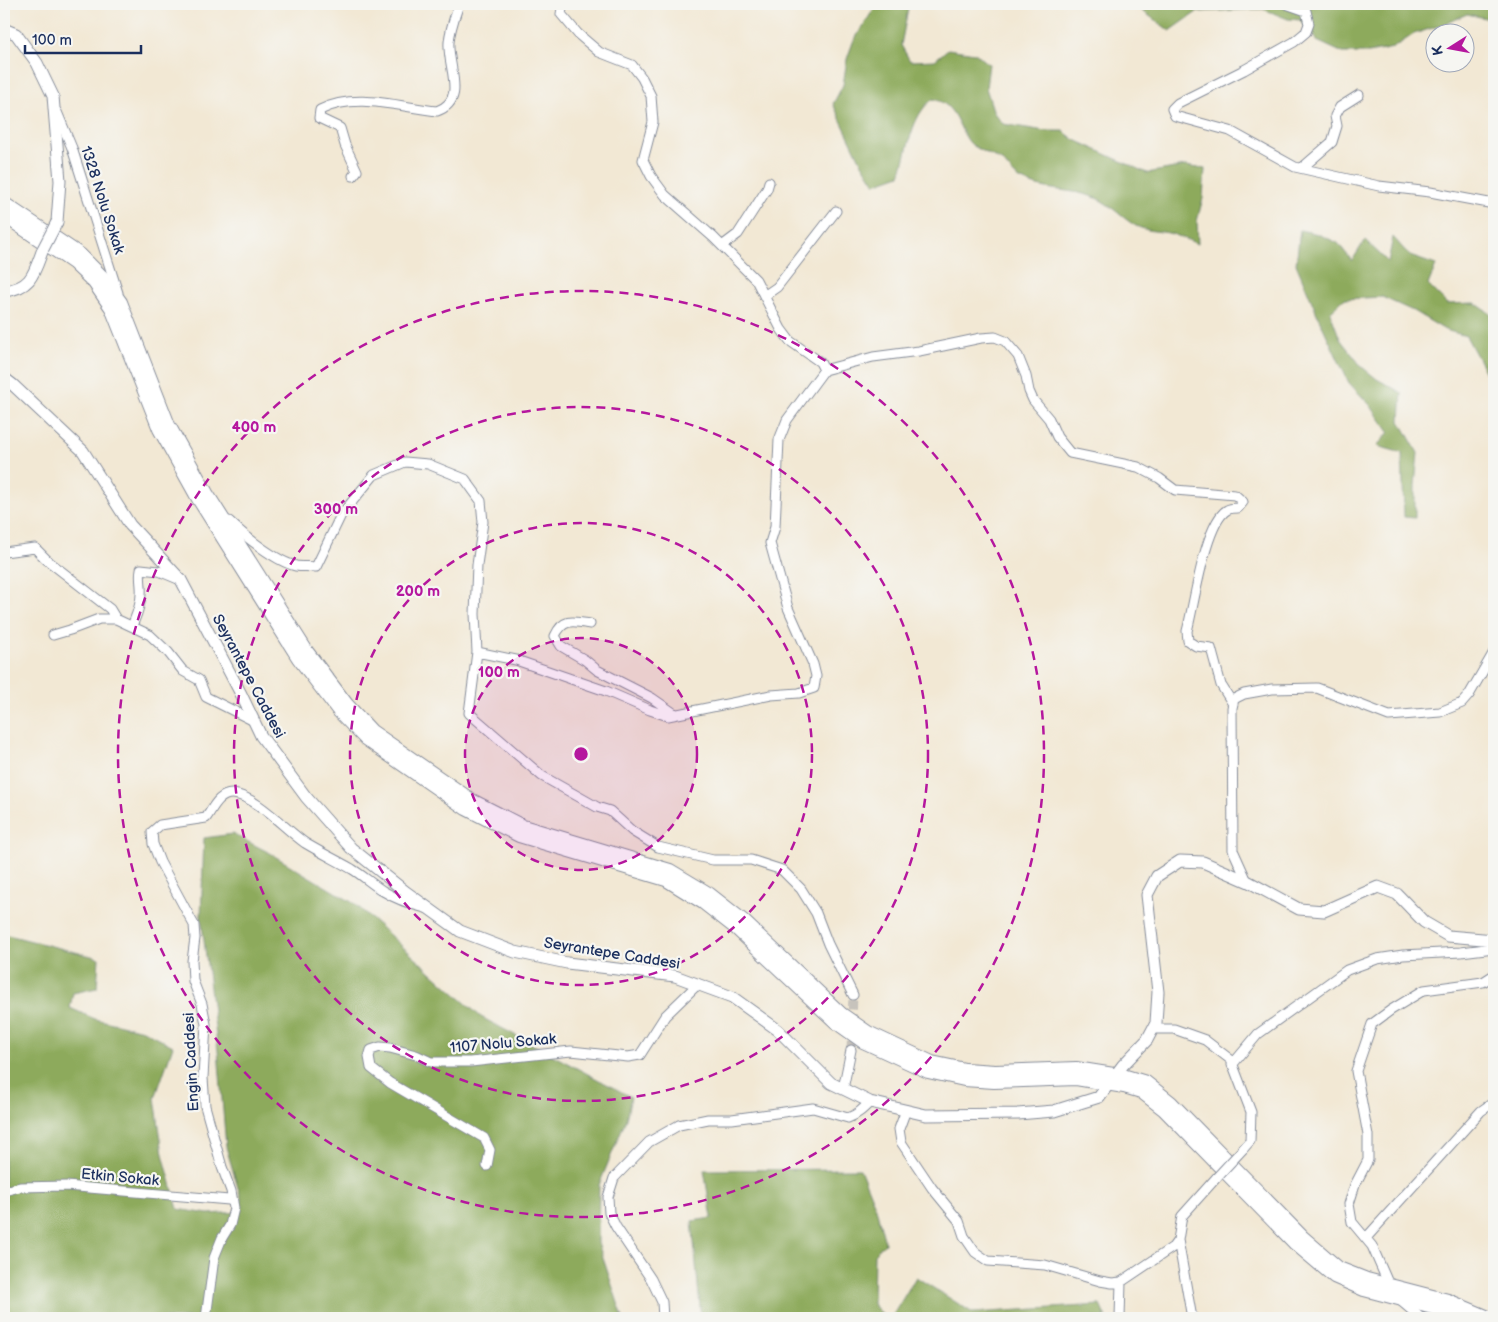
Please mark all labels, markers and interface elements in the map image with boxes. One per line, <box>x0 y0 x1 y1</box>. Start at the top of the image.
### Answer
scale bar <box>25 22 141 54</box>
north arrow <box>1426 22 1476 72</box>
text: 100 m <box>32 31 72 50</box>
text: K <box>1428 44 1447 57</box>
street label: 1328 Nolu Sokak <box>76 144 129 257</box>
text: 400 m <box>232 418 276 437</box>
text: 300 m <box>314 500 358 519</box>
text: 200 m <box>396 582 440 601</box>
street label: Seyrantepe Caddesi <box>208 611 289 741</box>
text: 100 m <box>478 663 520 682</box>
centre of rings <box>572 745 590 763</box>
street label: Seyrantepe Caddesi <box>543 933 681 974</box>
street label: Engin Caddesi <box>179 1012 204 1112</box>
street label: 1107 Nolu Sokak <box>449 1029 558 1058</box>
street label: Etkin Sokak <box>80 1165 160 1190</box>

